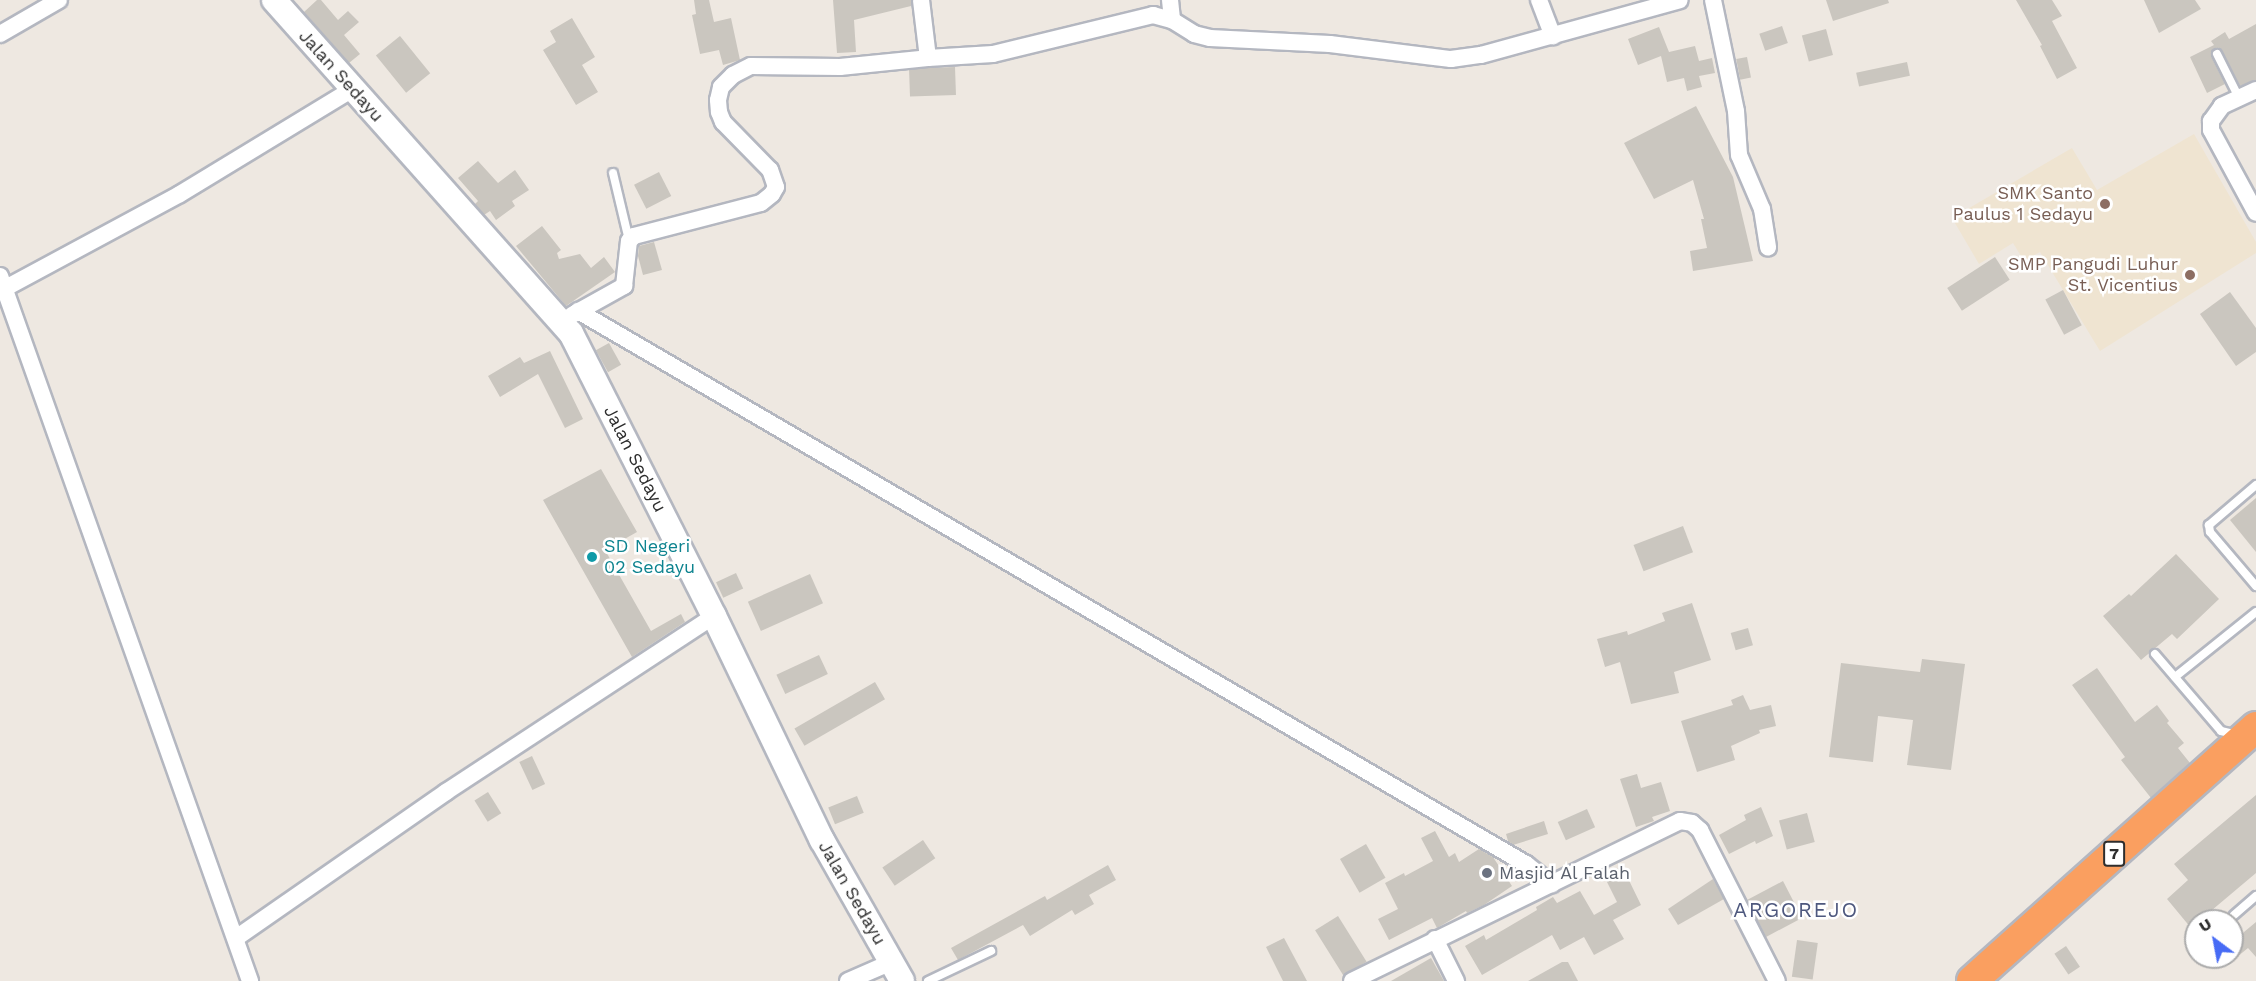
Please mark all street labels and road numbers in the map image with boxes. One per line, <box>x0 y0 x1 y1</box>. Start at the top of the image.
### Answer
street label: Jalan Sedayu <box>294 26 388 126</box>
street label: Jalan Sedayu <box>599 402 671 516</box>
street label: Jalan Sedayu <box>814 837 890 949</box>
road number: 7 <box>2102 841 2126 867</box>

